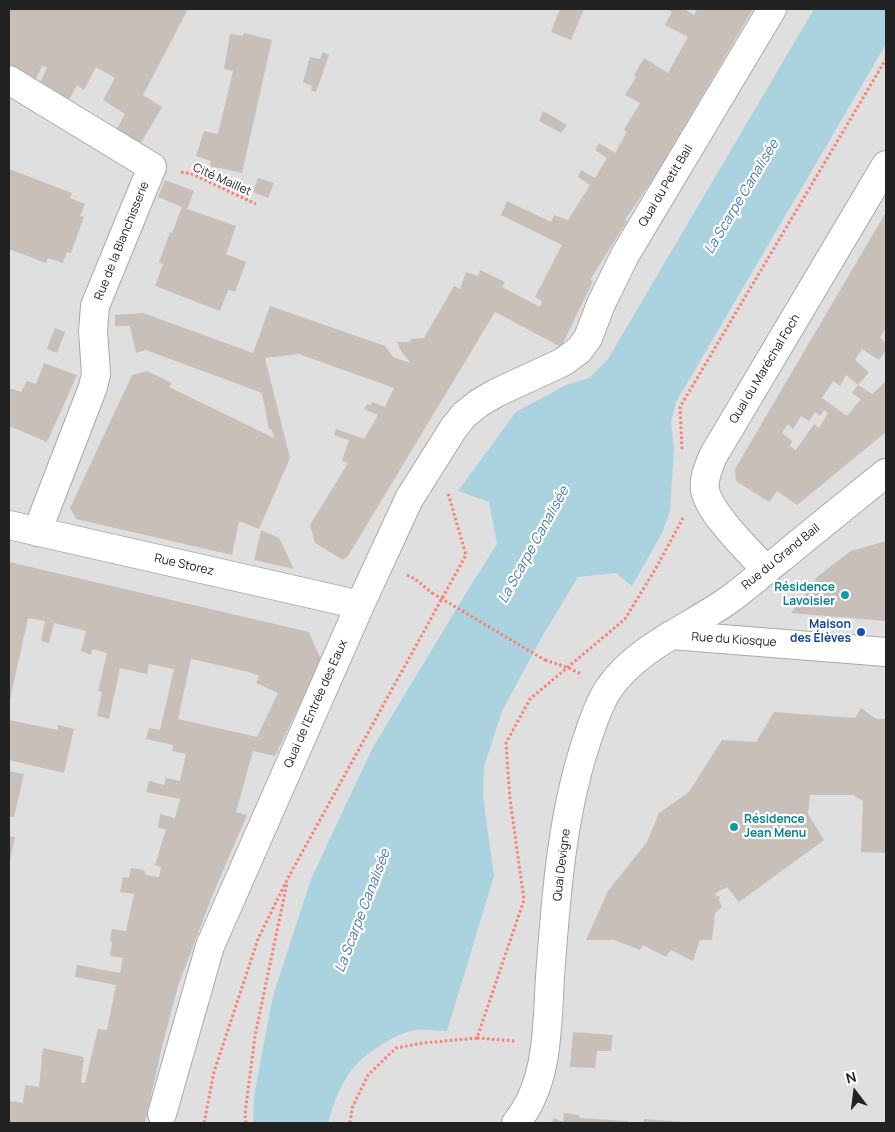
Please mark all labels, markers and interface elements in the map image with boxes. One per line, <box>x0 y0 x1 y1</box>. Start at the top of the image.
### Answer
water label: La Scarpe Canalisée <box>701 137 783 257</box>
street label: Quai du Petit Bail <box>636 142 696 230</box>
street label: Cité Maillet <box>190 161 254 199</box>
street label: Rue de la Blanchisserie <box>92 180 152 302</box>
street label: Quai du Maréchal Foch <box>727 312 803 426</box>
water label: La Scarpe Canalisée <box>495 484 573 606</box>
street label: Rue du Grand Bail <box>739 521 823 593</box>
street label: Rue Storez <box>153 551 215 579</box>
place label: Résidence Lavoisier <box>774 581 835 609</box>
marker: Résidence Lavoisier <box>839 589 851 601</box>
place label: Maison des Élèves <box>790 618 851 646</box>
marker: Maison des Élèves <box>855 626 867 638</box>
street label: Rue du Kiosque <box>691 630 777 650</box>
street label: Quai de l'Entrée des Eaux <box>281 638 351 770</box>
place label: Résidence Jean Menu <box>744 813 806 841</box>
marker: Résidence Jean Menu <box>728 821 740 833</box>
street label: Quai Devigne <box>550 828 574 902</box>
water label: La Scarpe Canalisée <box>332 847 394 975</box>
north arrow <box>830 1067 880 1117</box>
text: N <box>844 1067 858 1088</box>

